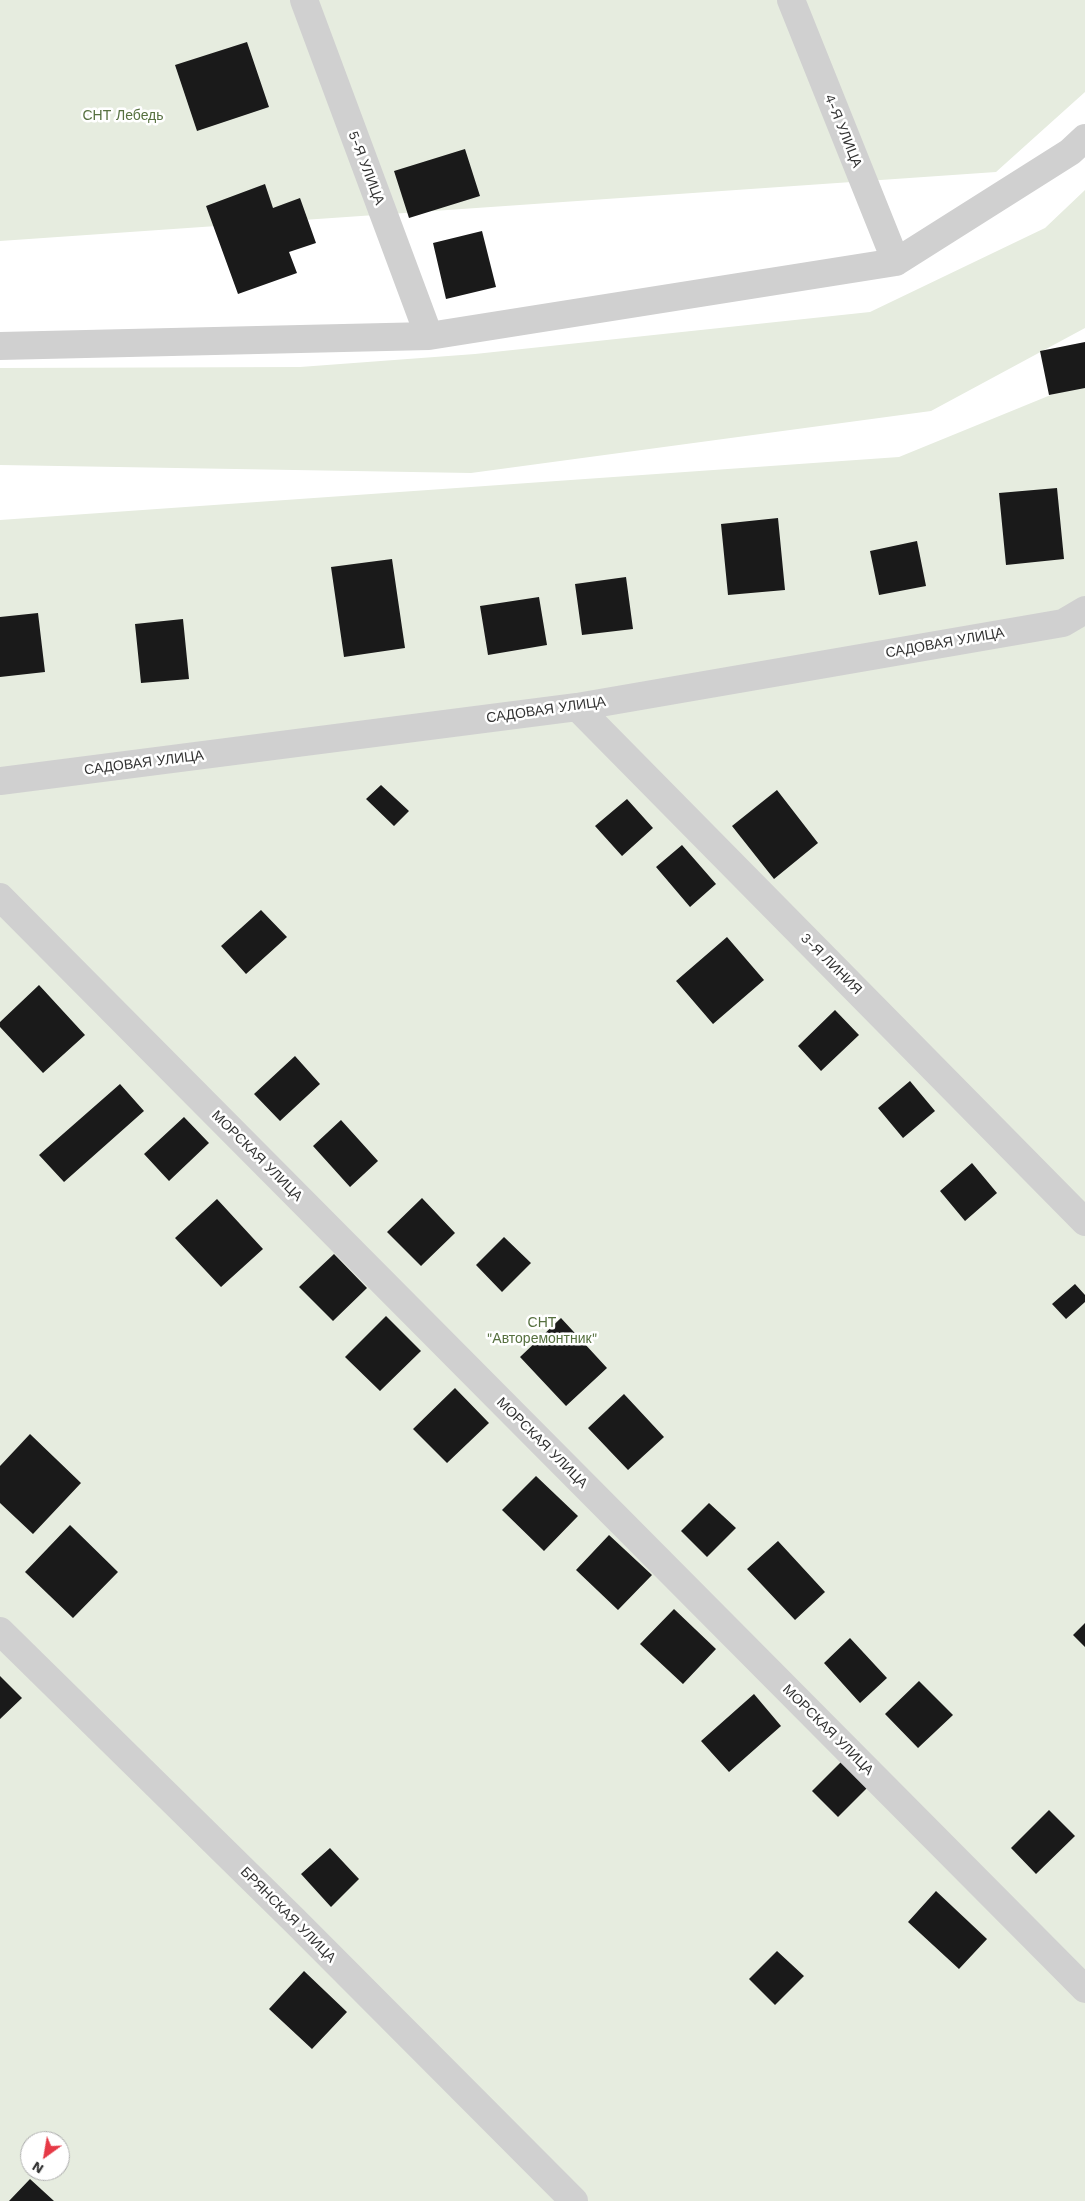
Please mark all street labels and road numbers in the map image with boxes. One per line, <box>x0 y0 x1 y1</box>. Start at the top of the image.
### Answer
street label: 4-Я УЛИЦА <box>821 92 865 170</box>
street label: 5-Я УЛИЦА <box>344 129 388 207</box>
street label: САДОВАЯ УЛИЦА <box>884 624 1006 662</box>
street label: САДОВАЯ УЛИЦА <box>485 693 607 727</box>
street label: САДОВАЯ УЛИЦА <box>83 747 205 779</box>
street label: 3-Я ЛИНИЯ <box>797 930 865 998</box>
street label: МОРСКАЯ УЛИЦА <box>208 1107 306 1205</box>
street label: МОРСКАЯ УЛИЦА <box>493 1394 591 1492</box>
street label: МОРСКАЯ УЛИЦА <box>779 1681 877 1779</box>
street label: БРЯНСКАЯ УЛИЦА <box>237 1864 339 1966</box>

